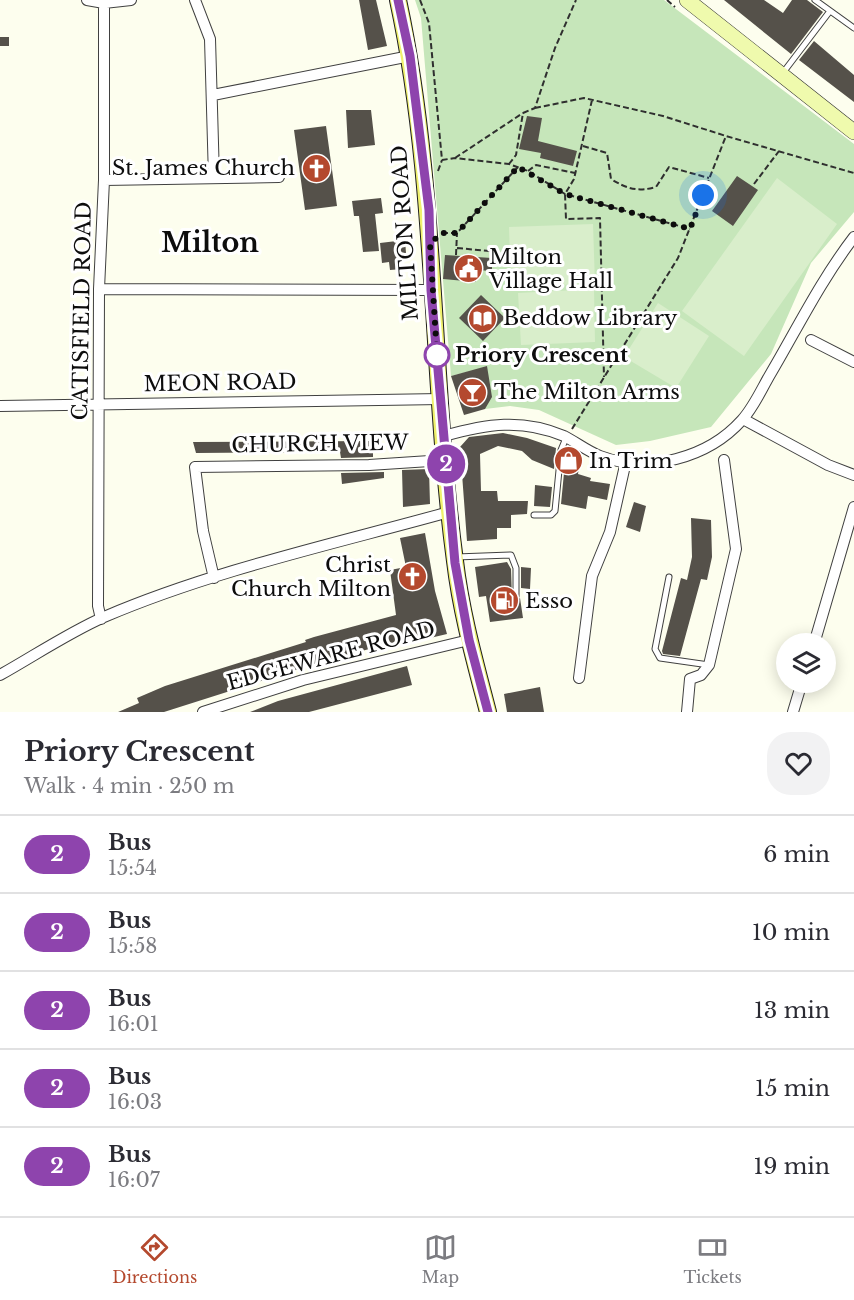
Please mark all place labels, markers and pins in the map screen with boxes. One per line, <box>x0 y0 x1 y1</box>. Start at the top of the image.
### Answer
church icon: St. James Church <box>300 152 332 184</box>
place label: St. James Church <box>112 155 295 181</box>
place label: Milton Village Hall <box>488 244 613 294</box>
public building icon: Milton Village Hall <box>452 253 484 285</box>
library icon: Beddow Library <box>466 302 498 334</box>
place label: Beddow Library <box>503 305 678 331</box>
marker: Priory Crescent <box>424 342 450 368</box>
place label: Priory Crescent <box>455 342 628 368</box>
bar icon: The Milton Arms <box>457 376 489 408</box>
place label: The Milton Arms <box>494 379 680 405</box>
shop icon: In Trim <box>552 445 584 477</box>
place label: In Trim <box>589 448 673 474</box>
place label: Christ Church Milton <box>231 552 391 602</box>
church icon: Christ Church Milton <box>396 561 428 593</box>
fuel station icon: Esso <box>488 585 520 617</box>
place label: Esso <box>525 588 573 614</box>

